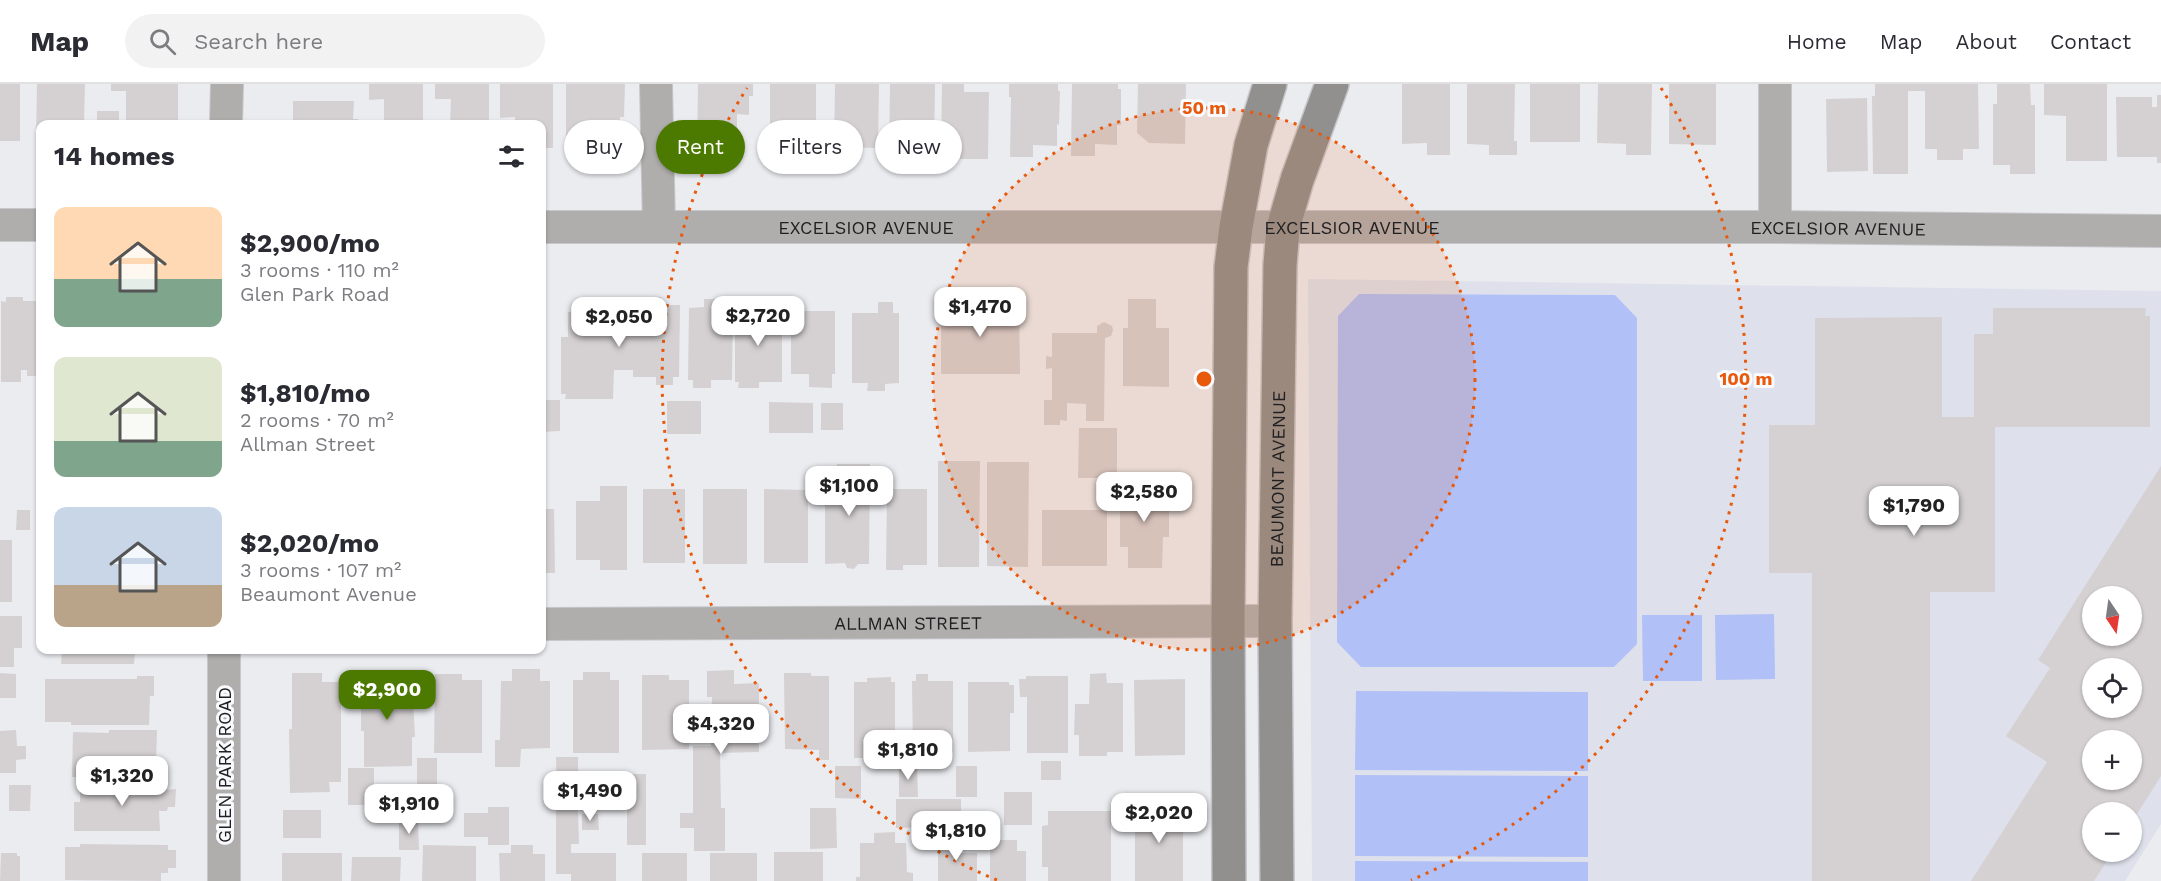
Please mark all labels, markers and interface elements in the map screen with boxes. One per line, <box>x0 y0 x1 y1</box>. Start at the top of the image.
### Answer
search box <box>125 14 545 68</box>
text: Map <box>30 25 89 58</box>
icon: search <box>146 25 179 58</box>
text: Search here <box>194 29 323 54</box>
text: Home <box>1787 29 1847 54</box>
text: Map <box>1880 29 1923 54</box>
text: About <box>1956 29 2017 54</box>
text: Contact <box>2050 29 2131 54</box>
text: 50 m <box>1182 97 1226 118</box>
chip: Buy <box>564 120 644 174</box>
chip: Rent <box>656 120 745 174</box>
chip: Filters <box>757 120 863 174</box>
chip: New <box>875 120 962 174</box>
icon: filters <box>495 140 528 173</box>
text: 14 homes <box>54 141 175 171</box>
street label: EXCELSIOR AVENUE <box>1750 216 1926 239</box>
street label: EXCELSIOR AVENUE <box>778 217 954 238</box>
street label: EXCELSIOR AVENUE <box>1264 217 1440 238</box>
text: $2,900/mo <box>240 228 380 258</box>
icon: home <box>102 231 174 303</box>
text: 3 rooms · 110 m² <box>240 258 399 282</box>
text: Glen Park Road <box>240 282 390 306</box>
pin: $1,470 <box>931 287 1029 338</box>
text: $1,470 <box>948 294 1012 318</box>
pin: $2,720 <box>709 296 807 347</box>
pin: $2,050 <box>570 297 668 348</box>
text: $2,720 <box>725 303 791 327</box>
text: $2,050 <box>585 304 653 328</box>
text: 100 m <box>1719 368 1773 389</box>
centre of rings <box>1194 369 1214 389</box>
text: $1,810/mo <box>240 378 370 408</box>
icon: home <box>102 381 174 453</box>
street label: BEAUMONT AVENUE <box>1265 390 1289 568</box>
text: 2 rooms · 70 m² <box>240 408 394 432</box>
text: Allman Street <box>240 432 375 456</box>
pin: $1,100 <box>800 466 898 517</box>
pin: $2,580 <box>1095 472 1193 523</box>
text: $1,100 <box>819 473 879 497</box>
text: $2,580 <box>1110 479 1178 503</box>
pin: $1,790 <box>1865 486 1963 537</box>
text: $1,790 <box>1883 493 1945 517</box>
text: $2,020/mo <box>240 528 379 558</box>
icon: home <box>102 531 174 603</box>
text: 3 rooms · 107 m² <box>240 558 401 582</box>
text: Beaumont Avenue <box>240 582 417 606</box>
north arrow <box>2082 586 2142 646</box>
map controls <box>2082 586 2142 862</box>
street label: ALLMAN STREET <box>834 612 982 633</box>
button: locate <box>2082 658 2142 718</box>
pin: $2,900 <box>338 670 436 721</box>
text: $2,900 <box>353 677 421 701</box>
street label: GLEN PARK ROAD <box>214 687 235 843</box>
pin: $4,320 <box>672 704 770 755</box>
text: $4,320 <box>687 711 755 735</box>
pin: $1,810 <box>859 730 957 781</box>
button: + <box>2082 730 2142 790</box>
text: $1,810 <box>877 737 939 761</box>
pin: $1,320 <box>73 756 171 807</box>
text: $1,320 <box>90 763 154 787</box>
pin: $1,490 <box>541 771 639 822</box>
text: $1,490 <box>557 778 623 802</box>
pin: $1,910 <box>360 784 458 835</box>
text: $1,910 <box>378 791 440 815</box>
pin: $2,020 <box>1110 793 1208 844</box>
text: $2,020 <box>1125 800 1193 824</box>
button: − <box>2082 802 2142 862</box>
pin: $1,810 <box>907 811 1005 862</box>
text: $1,810 <box>925 818 987 842</box>

